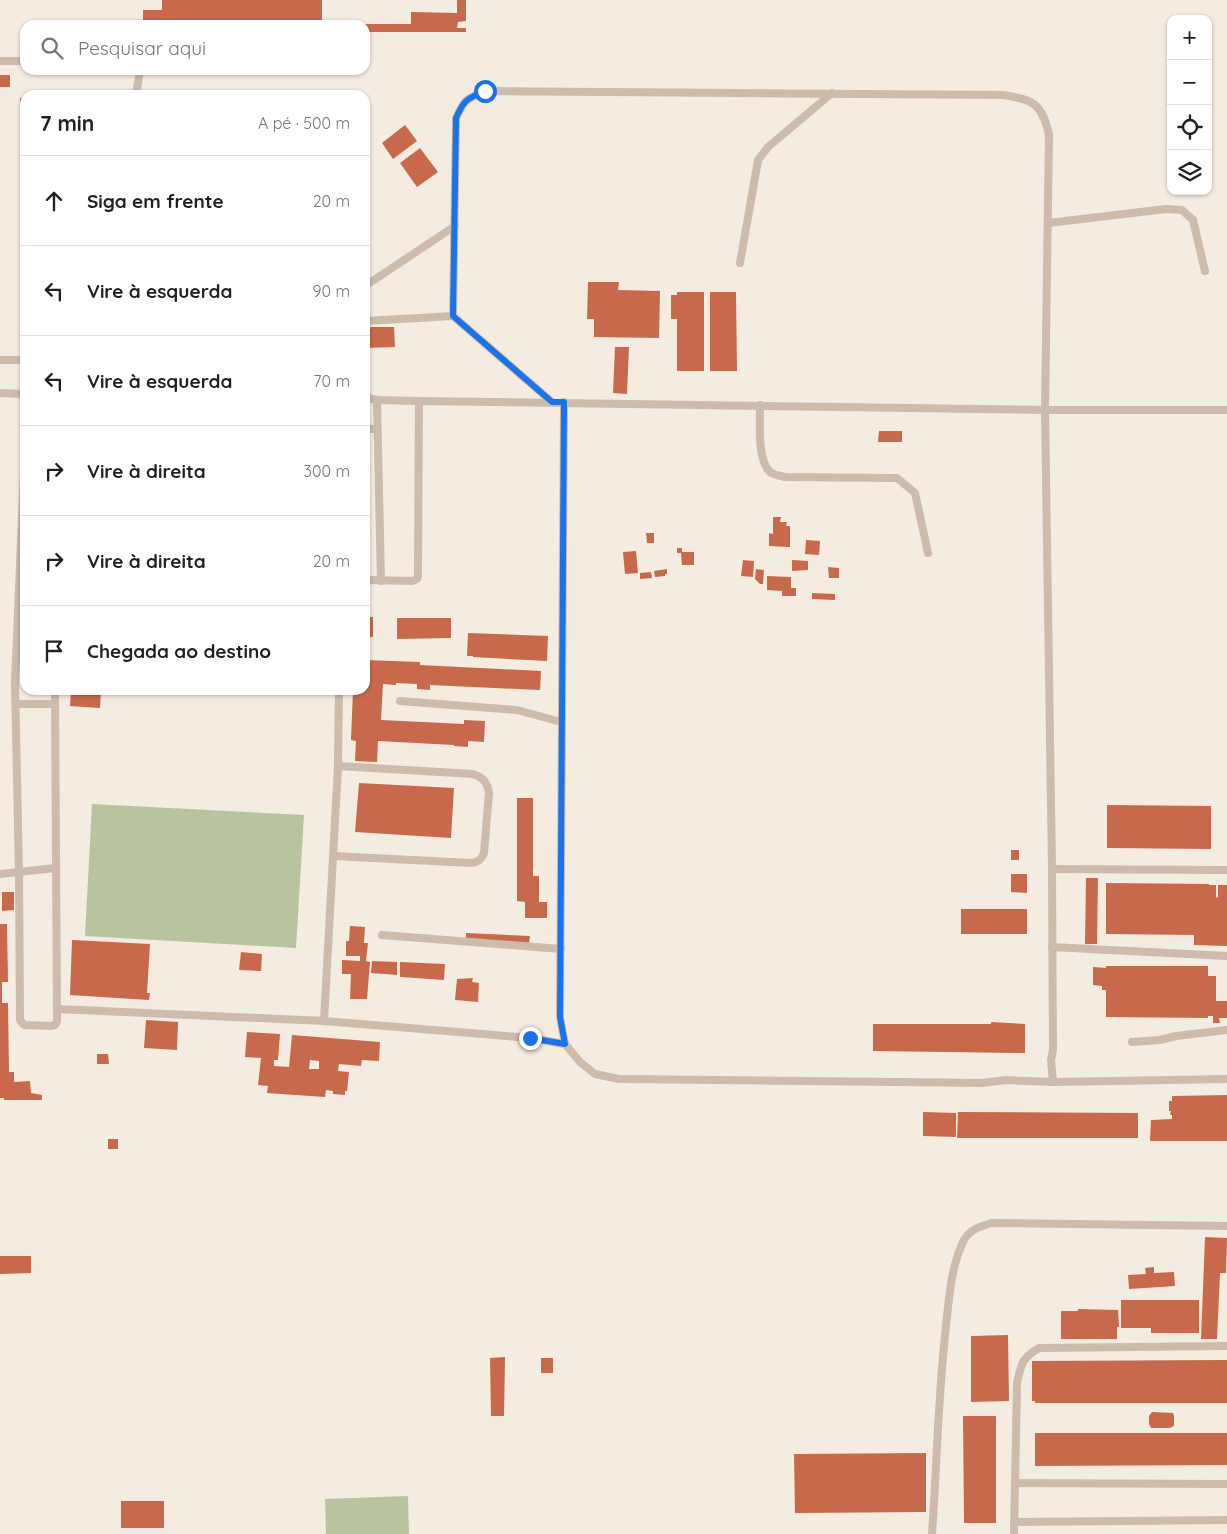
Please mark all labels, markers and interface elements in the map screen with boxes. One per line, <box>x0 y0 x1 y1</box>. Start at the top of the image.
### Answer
map controls <box>1167 15 1212 195</box>
button: + <box>1167 15 1212 60</box>
search box <box>20 20 370 75</box>
icon: search <box>38 34 66 62</box>
text: Pesquisar aqui <box>78 36 206 60</box>
button: − <box>1167 60 1212 105</box>
route start <box>474 80 497 103</box>
button: locate <box>1167 105 1212 150</box>
text: 7 min <box>40 110 94 136</box>
text: A pé · 500 m <box>258 113 350 133</box>
button: layers <box>1167 150 1212 195</box>
icon: ahead <box>40 187 68 215</box>
text: Siga em frente <box>87 189 224 213</box>
text: 20 m <box>313 191 350 211</box>
icon: left <box>40 277 68 305</box>
text: Vire à esquerda <box>87 279 232 303</box>
text: 90 m <box>313 281 350 301</box>
icon: left <box>40 367 68 395</box>
text: Vire à esquerda <box>87 369 232 393</box>
text: 70 m <box>313 371 350 391</box>
icon: right <box>40 457 68 485</box>
text: Vire à direita <box>87 459 206 483</box>
text: 300 m <box>304 461 350 481</box>
icon: right <box>40 547 68 575</box>
text: Vire à direita <box>87 549 206 573</box>
text: 20 m <box>313 551 350 571</box>
icon: arrive <box>40 637 68 665</box>
text: Chegada ao destino <box>87 639 271 663</box>
route end <box>519 1027 542 1050</box>

